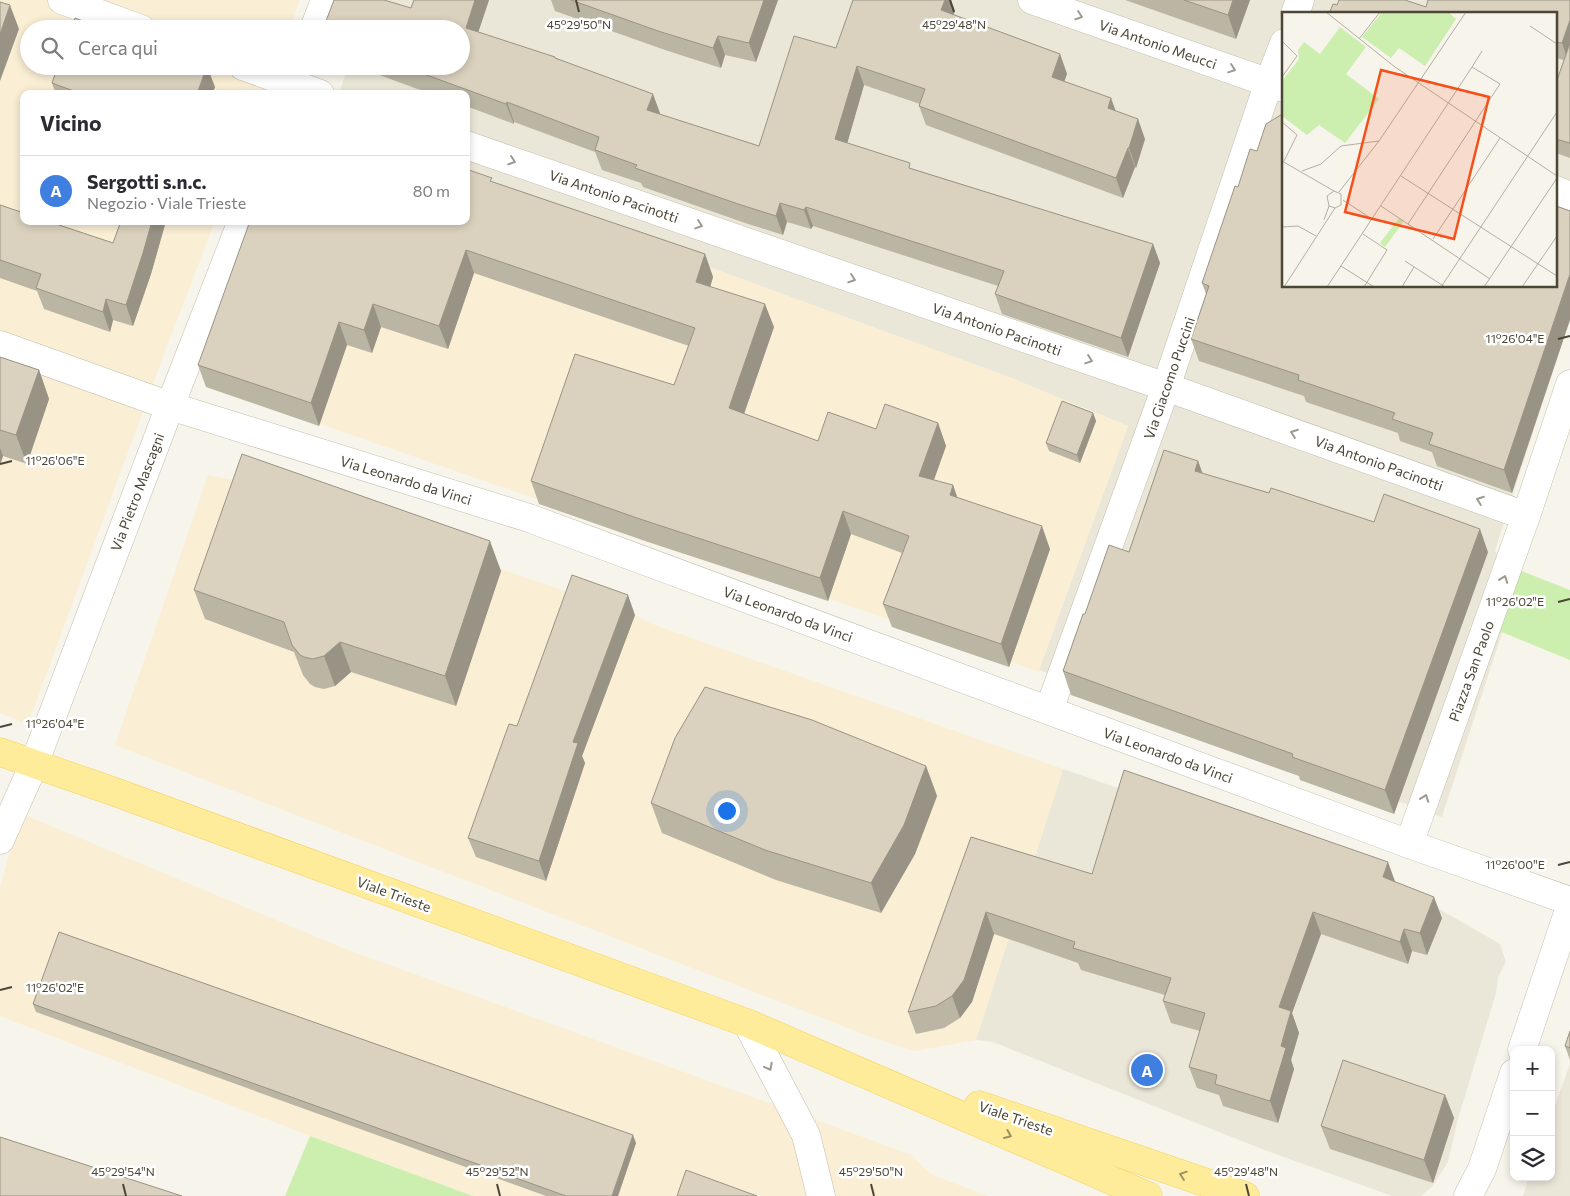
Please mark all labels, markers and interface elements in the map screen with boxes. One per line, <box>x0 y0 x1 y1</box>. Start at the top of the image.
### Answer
one-way arrow <box>1074 10 1082 20</box>
inset map <box>1282 12 1558 288</box>
street label: Via Antonio Meucci <box>1097 16 1219 72</box>
text: 45°29'50"N <box>547 17 611 31</box>
text: 45°29'48"N <box>922 17 986 31</box>
search box <box>20 20 470 75</box>
icon: search <box>38 34 66 62</box>
text: Cerca qui <box>78 36 158 59</box>
one-way arrow <box>1227 63 1236 73</box>
text: Vicino <box>40 110 101 135</box>
one-way arrow <box>508 155 516 165</box>
street label: Via Antonio Pacinotti <box>547 166 681 226</box>
text: Sergotti s.n.c. <box>87 170 206 193</box>
text: A <box>50 181 62 200</box>
text: 80 m <box>413 181 450 200</box>
text: Negozio · Viale Trieste <box>87 193 246 212</box>
one-way arrow <box>694 219 703 229</box>
one-way arrow <box>848 273 856 283</box>
street label: Via Antonio Pacinotti <box>930 299 1064 359</box>
street label: Via Giacomo Puccini <box>1140 314 1198 442</box>
text: 11°26'04"E <box>1486 331 1544 345</box>
one-way arrow <box>1084 355 1092 365</box>
one-way arrow <box>1291 429 1299 439</box>
street label: Via Pietro Mascagni <box>107 430 167 554</box>
street label: Via Antonio Pacinotti <box>1312 432 1446 494</box>
street label: Via Leonardo da Vinci <box>338 452 474 508</box>
text: 11°26'06"E <box>25 453 85 467</box>
one-way arrow <box>1477 495 1485 505</box>
one-way arrow <box>1498 575 1508 584</box>
street label: Via Leonardo da Vinci <box>721 583 855 645</box>
text: 11°26'02"E <box>1486 594 1544 608</box>
street label: Piazza San Paolo <box>1445 618 1497 724</box>
text: 11°26'04"E <box>26 716 84 730</box>
street label: Via Leonardo da Vinci <box>1101 724 1235 786</box>
one-way arrow <box>1419 794 1429 803</box>
your location <box>714 798 740 824</box>
text: 11°26'00"E <box>1485 857 1545 871</box>
street label: Viale Trieste <box>354 873 434 915</box>
text: 11°26'02"E <box>26 980 84 994</box>
map controls <box>1510 1046 1555 1181</box>
button: + <box>1510 1046 1555 1091</box>
pin: A <box>1131 1051 1163 1089</box>
one-way arrow <box>763 1061 773 1070</box>
button: − <box>1510 1091 1555 1136</box>
street label: Viale Trieste <box>976 1097 1056 1139</box>
one-way arrow <box>1003 1129 1012 1140</box>
button: layers <box>1510 1136 1555 1181</box>
text: 45°29'54"N <box>91 1164 155 1178</box>
text: 45°29'52"N <box>465 1164 529 1178</box>
text: 45°29'50"N <box>839 1164 903 1178</box>
text: 45°29'48"N <box>1214 1164 1278 1178</box>
one-way arrow <box>1179 1170 1187 1180</box>

